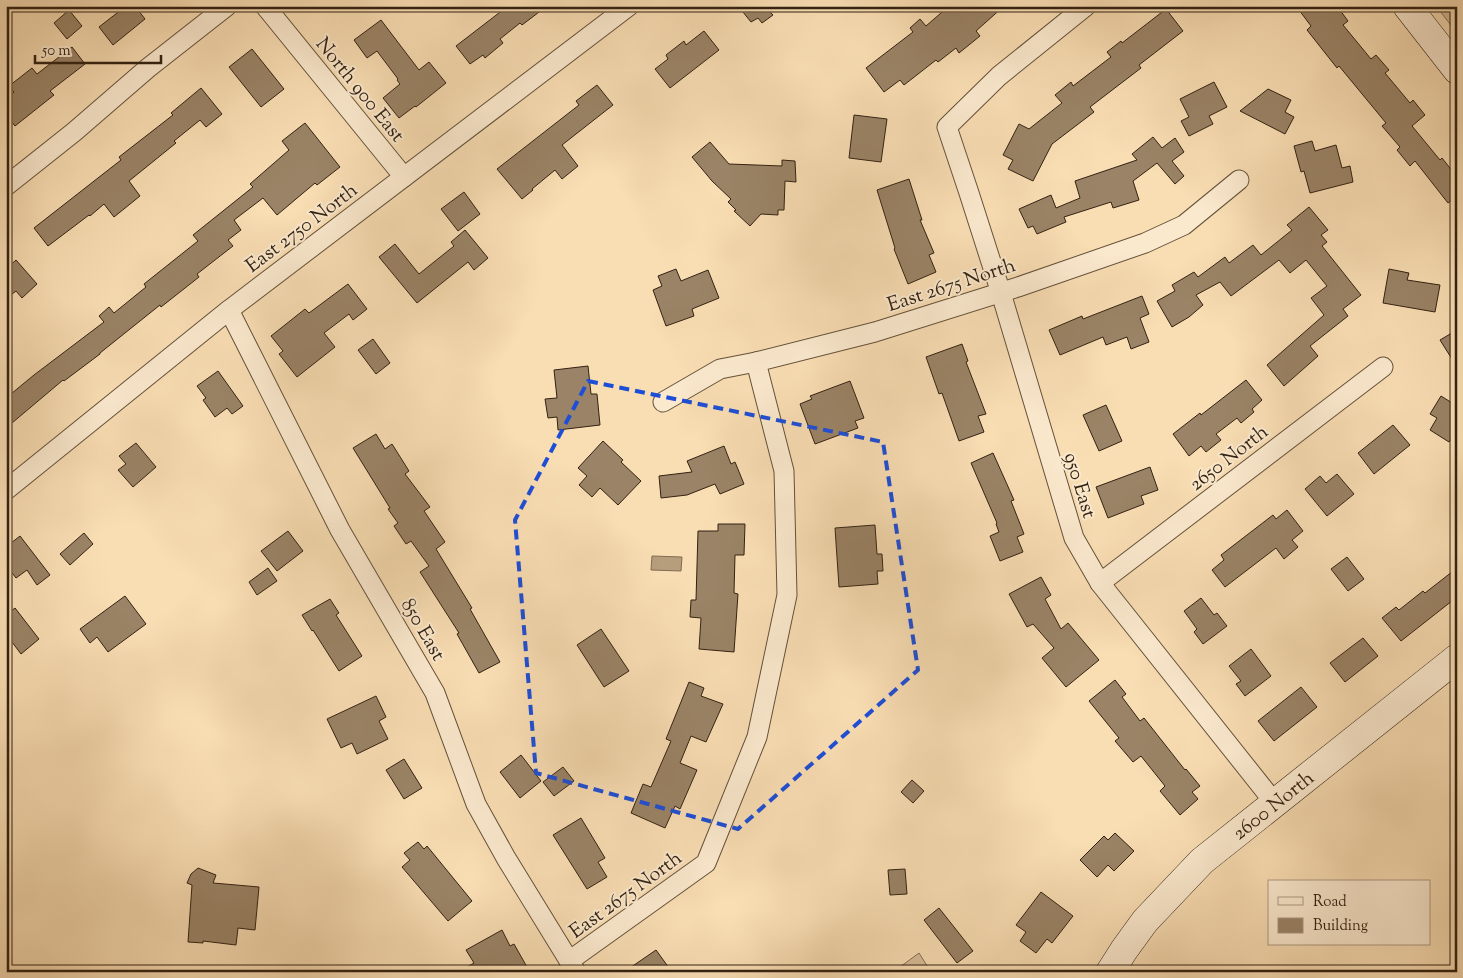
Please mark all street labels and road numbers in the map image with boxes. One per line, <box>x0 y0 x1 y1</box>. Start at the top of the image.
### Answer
street label: North 900 East <box>307 32 411 150</box>
street label: East 2750 North <box>240 177 365 281</box>
street label: East 2675 North <box>884 252 1020 321</box>
street label: 2650 North <box>1184 419 1276 499</box>
street label: 950 East <box>1055 449 1102 522</box>
street label: 850 East <box>392 594 451 667</box>
street label: 2600 North <box>1227 765 1322 848</box>
street label: East 2675 North <box>564 845 689 947</box>

